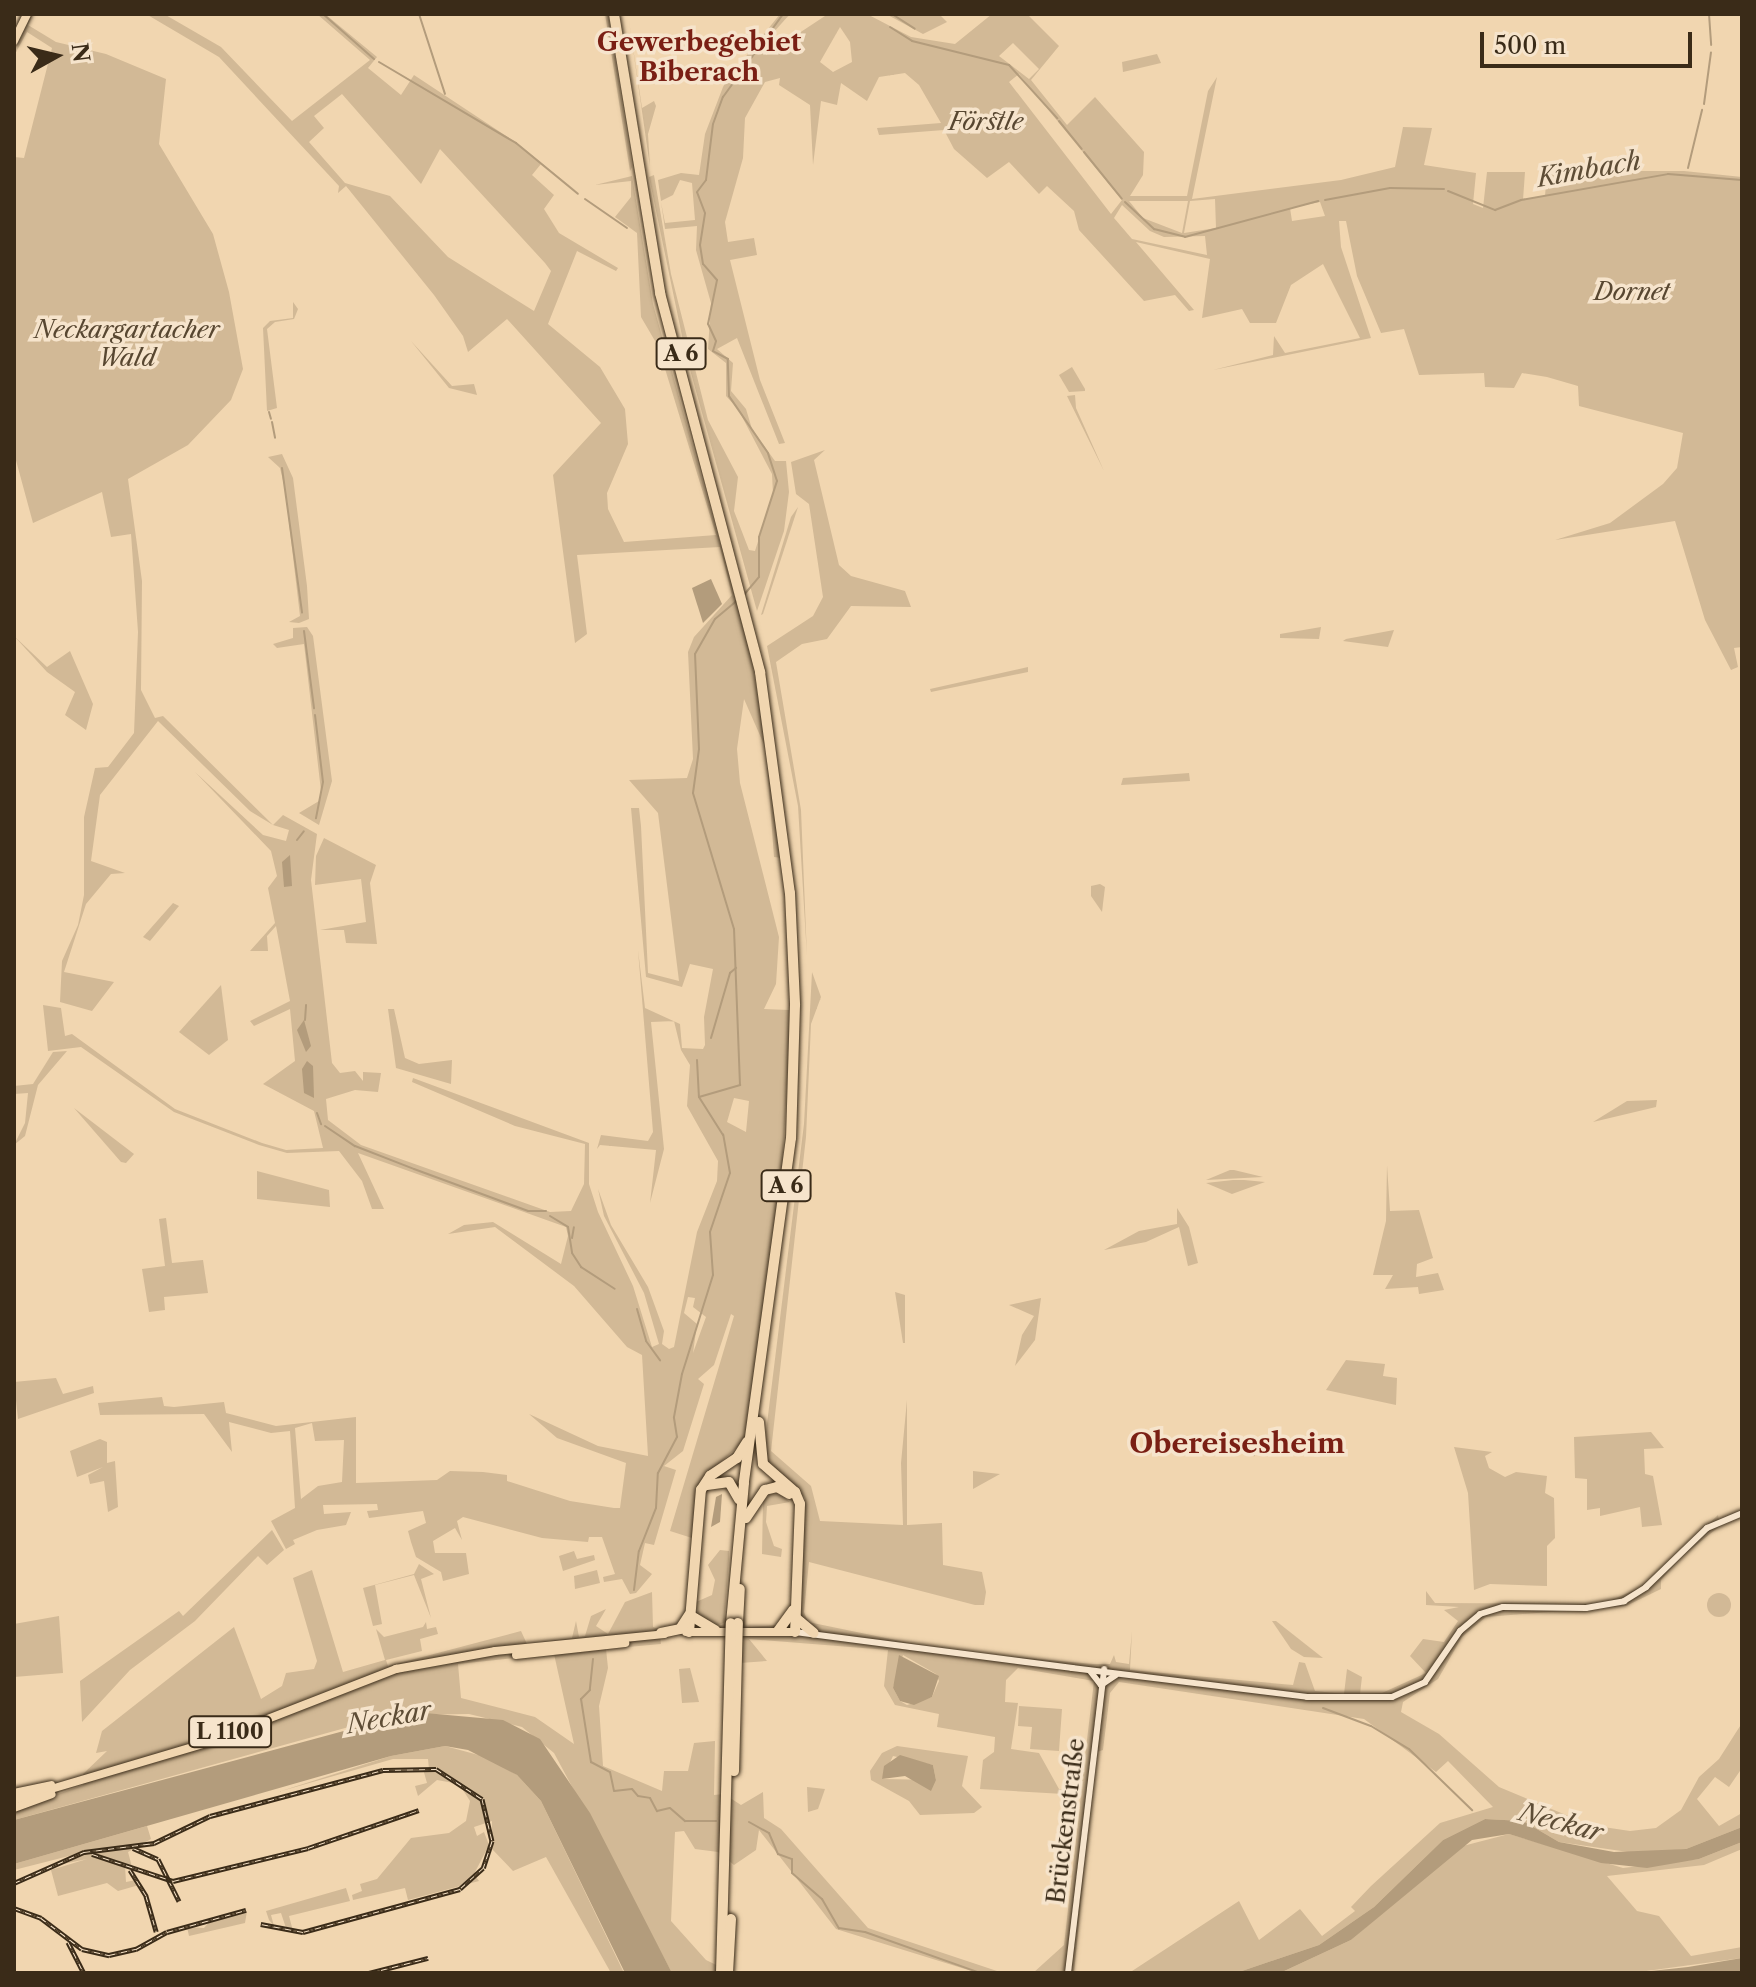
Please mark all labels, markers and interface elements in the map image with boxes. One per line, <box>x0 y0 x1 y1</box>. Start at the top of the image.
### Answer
north arrow <box>16 16 96 96</box>
scale bar <box>1484 16 1696 66</box>
district label: Gewerbegebiet Biberach <box>597 27 801 88</box>
text: 500 m <box>1494 31 1566 60</box>
text: N <box>66 41 95 64</box>
park label: Förstle <box>949 108 1023 136</box>
water label: Kimbach <box>1535 146 1643 194</box>
park label: Dornet <box>1594 278 1670 306</box>
park label: Neckargartacher Wald <box>34 316 220 372</box>
road number: A 6 <box>655 336 707 372</box>
road number: A 6 <box>760 1168 812 1204</box>
district label: Obereisesheim <box>1129 1426 1345 1460</box>
water label: Neckar <box>344 1695 434 1741</box>
road number: L 1100 <box>186 1714 274 1750</box>
street label: Brückenstraße <box>1042 1736 1090 1906</box>
water label: Neckar <box>1516 1797 1606 1849</box>

